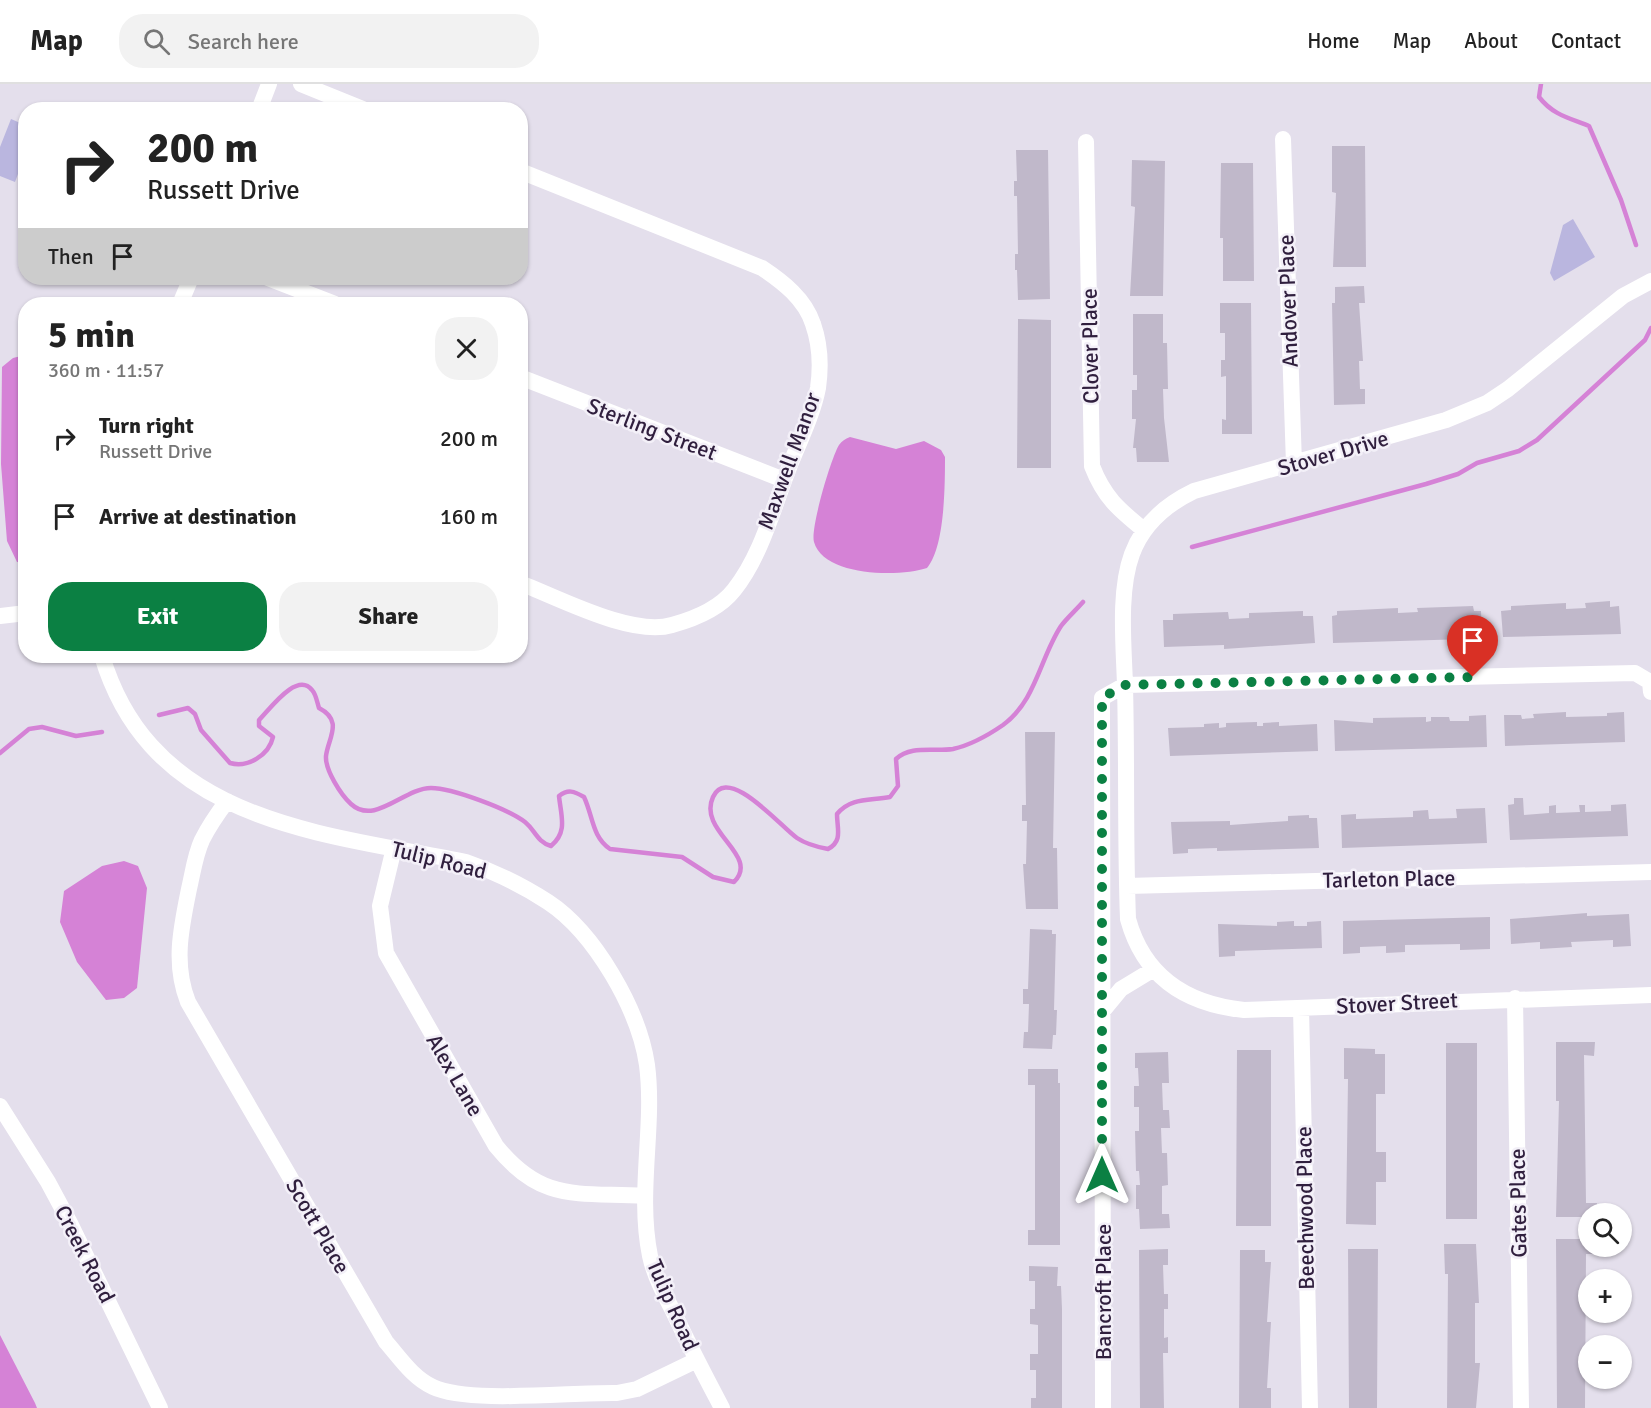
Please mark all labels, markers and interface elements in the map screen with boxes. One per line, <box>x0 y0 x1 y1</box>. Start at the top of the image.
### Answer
search box <box>119 14 539 68</box>
text: Map <box>30 24 83 58</box>
icon: search <box>140 25 173 58</box>
text: Search here <box>188 28 299 55</box>
text: Home <box>1307 28 1360 54</box>
text: Map <box>1393 28 1431 54</box>
text: About <box>1464 28 1518 54</box>
text: Contact <box>1551 28 1621 54</box>
text: 200 m <box>147 123 258 174</box>
icon: right <box>48 126 126 204</box>
text: Russett Drive <box>147 174 300 207</box>
street label: Andover Place <box>1272 234 1304 368</box>
icon: arrive <box>106 240 139 273</box>
text: Then <box>48 243 94 270</box>
street label: Clover Place <box>1075 288 1105 404</box>
text: 5 min <box>48 313 135 358</box>
button: close <box>435 317 498 380</box>
text: 360 m · 11:57 <box>48 358 164 383</box>
street label: Maxwell Manor <box>752 389 826 533</box>
street label: Sterling Street <box>583 392 721 466</box>
text: Turn right <box>99 412 194 439</box>
icon: right <box>48 422 81 455</box>
street label: Stover Drive <box>1275 424 1391 482</box>
text: 200 m <box>440 425 498 452</box>
text: Russett Drive <box>99 439 212 464</box>
icon: arrive <box>48 500 81 533</box>
text: Arrive at destination <box>99 503 296 530</box>
text: 160 m <box>440 503 498 530</box>
button: Exit <box>48 582 267 651</box>
button: Share <box>279 582 498 651</box>
pin <box>1447 615 1498 677</box>
icon: arrive <box>1456 624 1489 657</box>
street label: Tulip Road <box>389 835 489 885</box>
street label: Tarleton Place <box>1322 864 1456 894</box>
street label: Stover Street <box>1335 986 1459 1020</box>
street label: Alex Lane <box>421 1029 489 1121</box>
street label: Beechwood Place <box>1290 1126 1320 1290</box>
position arrow <box>1070 1143 1134 1207</box>
street label: Gates Place <box>1504 1148 1532 1258</box>
street label: Scott Place <box>280 1174 356 1278</box>
street label: Creek Road <box>49 1201 121 1307</box>
map controls <box>1578 1203 1632 1389</box>
button: search <box>1578 1203 1632 1257</box>
street label: Bancroft Place <box>1090 1224 1117 1360</box>
street label: Tulip Road <box>641 1255 705 1355</box>
button: + <box>1578 1269 1632 1323</box>
button: − <box>1578 1335 1632 1389</box>

